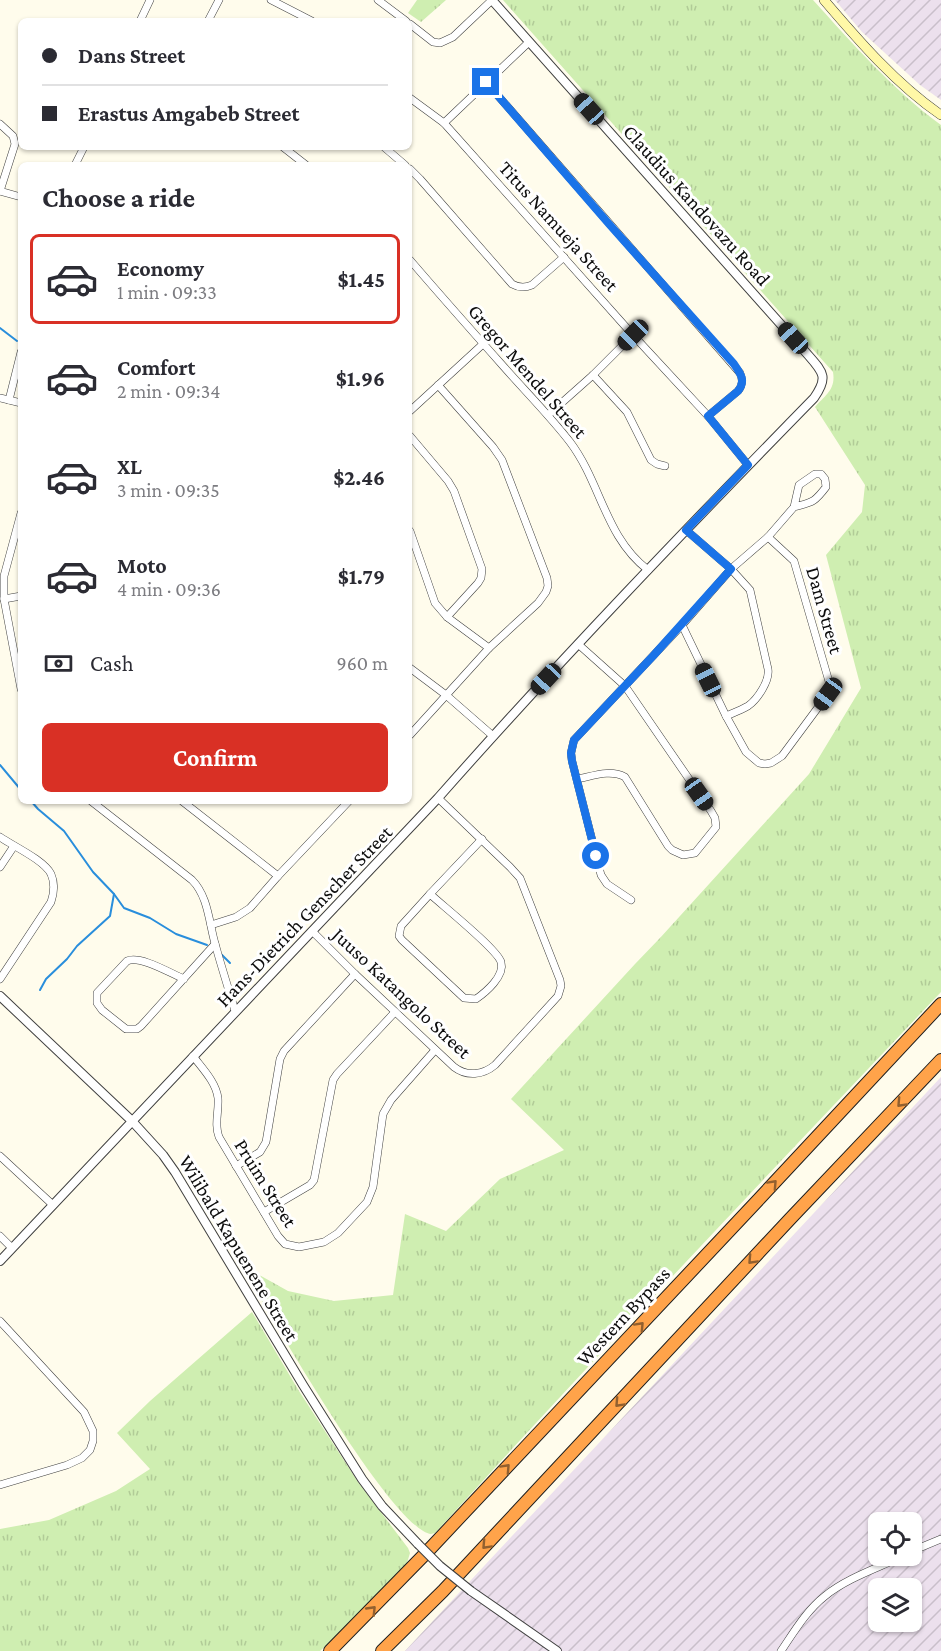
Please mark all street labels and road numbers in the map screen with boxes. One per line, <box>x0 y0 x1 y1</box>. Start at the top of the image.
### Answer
street label: Claudius Kandovazu Road <box>619 120 775 290</box>
street label: Titus Namueja Street <box>494 156 623 297</box>
street label: Gregor Mendel Street <box>463 300 592 443</box>
street label: Dam Street <box>802 564 848 656</box>
street label: Hans-Dietrich Genscher Street <box>212 821 396 1011</box>
street label: Juuso Katangolo Street <box>326 922 476 1064</box>
street label: Pruim Street <box>230 1135 302 1231</box>
street label: Wilibald Kapuenene Street <box>174 1151 303 1346</box>
street label: Western Bypass <box>572 1262 675 1371</box>

